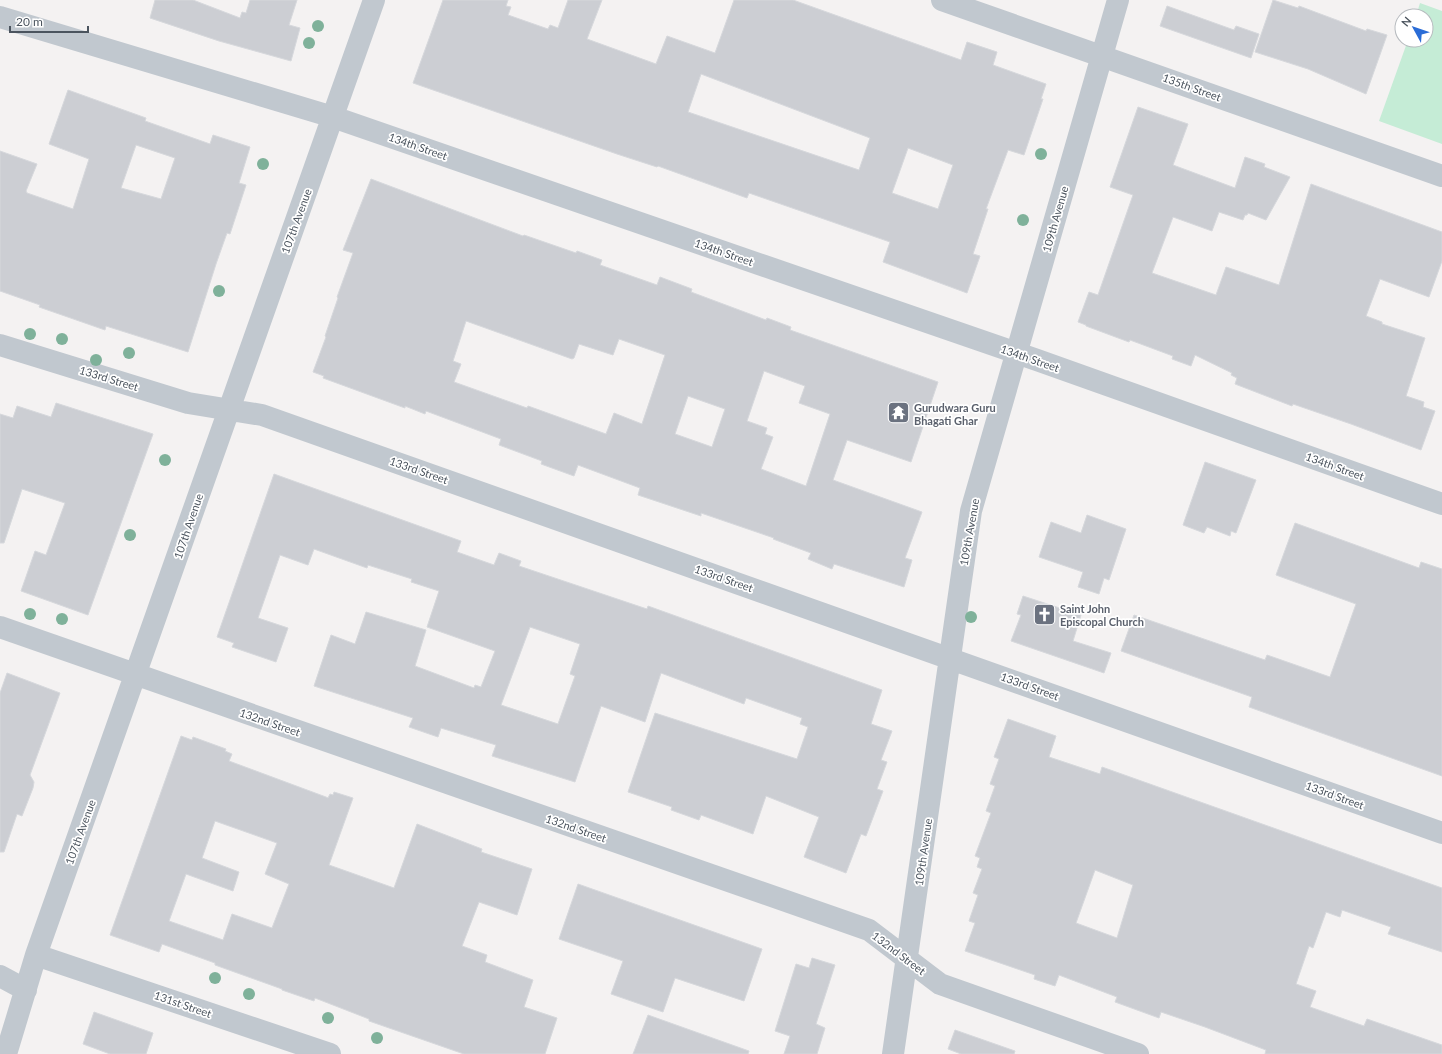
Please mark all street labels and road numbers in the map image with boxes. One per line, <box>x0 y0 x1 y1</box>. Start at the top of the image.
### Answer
street label: 135th Street <box>1161 70 1223 104</box>
street label: 134th Street <box>387 130 449 162</box>
street label: 109th Avenue <box>1039 184 1071 254</box>
street label: 107th Avenue <box>278 187 314 255</box>
street label: 134th Street <box>693 236 755 268</box>
street label: 134th Street <box>999 342 1061 374</box>
street label: 133rd Street <box>78 363 140 393</box>
street label: 134th Street <box>1304 449 1366 483</box>
street label: 133rd Street <box>388 454 450 486</box>
street label: 107th Avenue <box>171 492 205 560</box>
street label: 109th Avenue <box>957 497 981 567</box>
street label: 133rd Street <box>693 562 755 594</box>
street label: 133rd Street <box>999 669 1061 703</box>
street label: 132nd Street <box>238 706 302 738</box>
street label: 133rd Street <box>1304 778 1366 812</box>
street label: 107th Avenue <box>62 798 98 866</box>
street label: 132nd Street <box>544 812 608 844</box>
street label: 109th Avenue <box>912 817 934 887</box>
street label: 132nd Street <box>870 929 928 977</box>
street label: 131st Street <box>153 988 213 1020</box>

